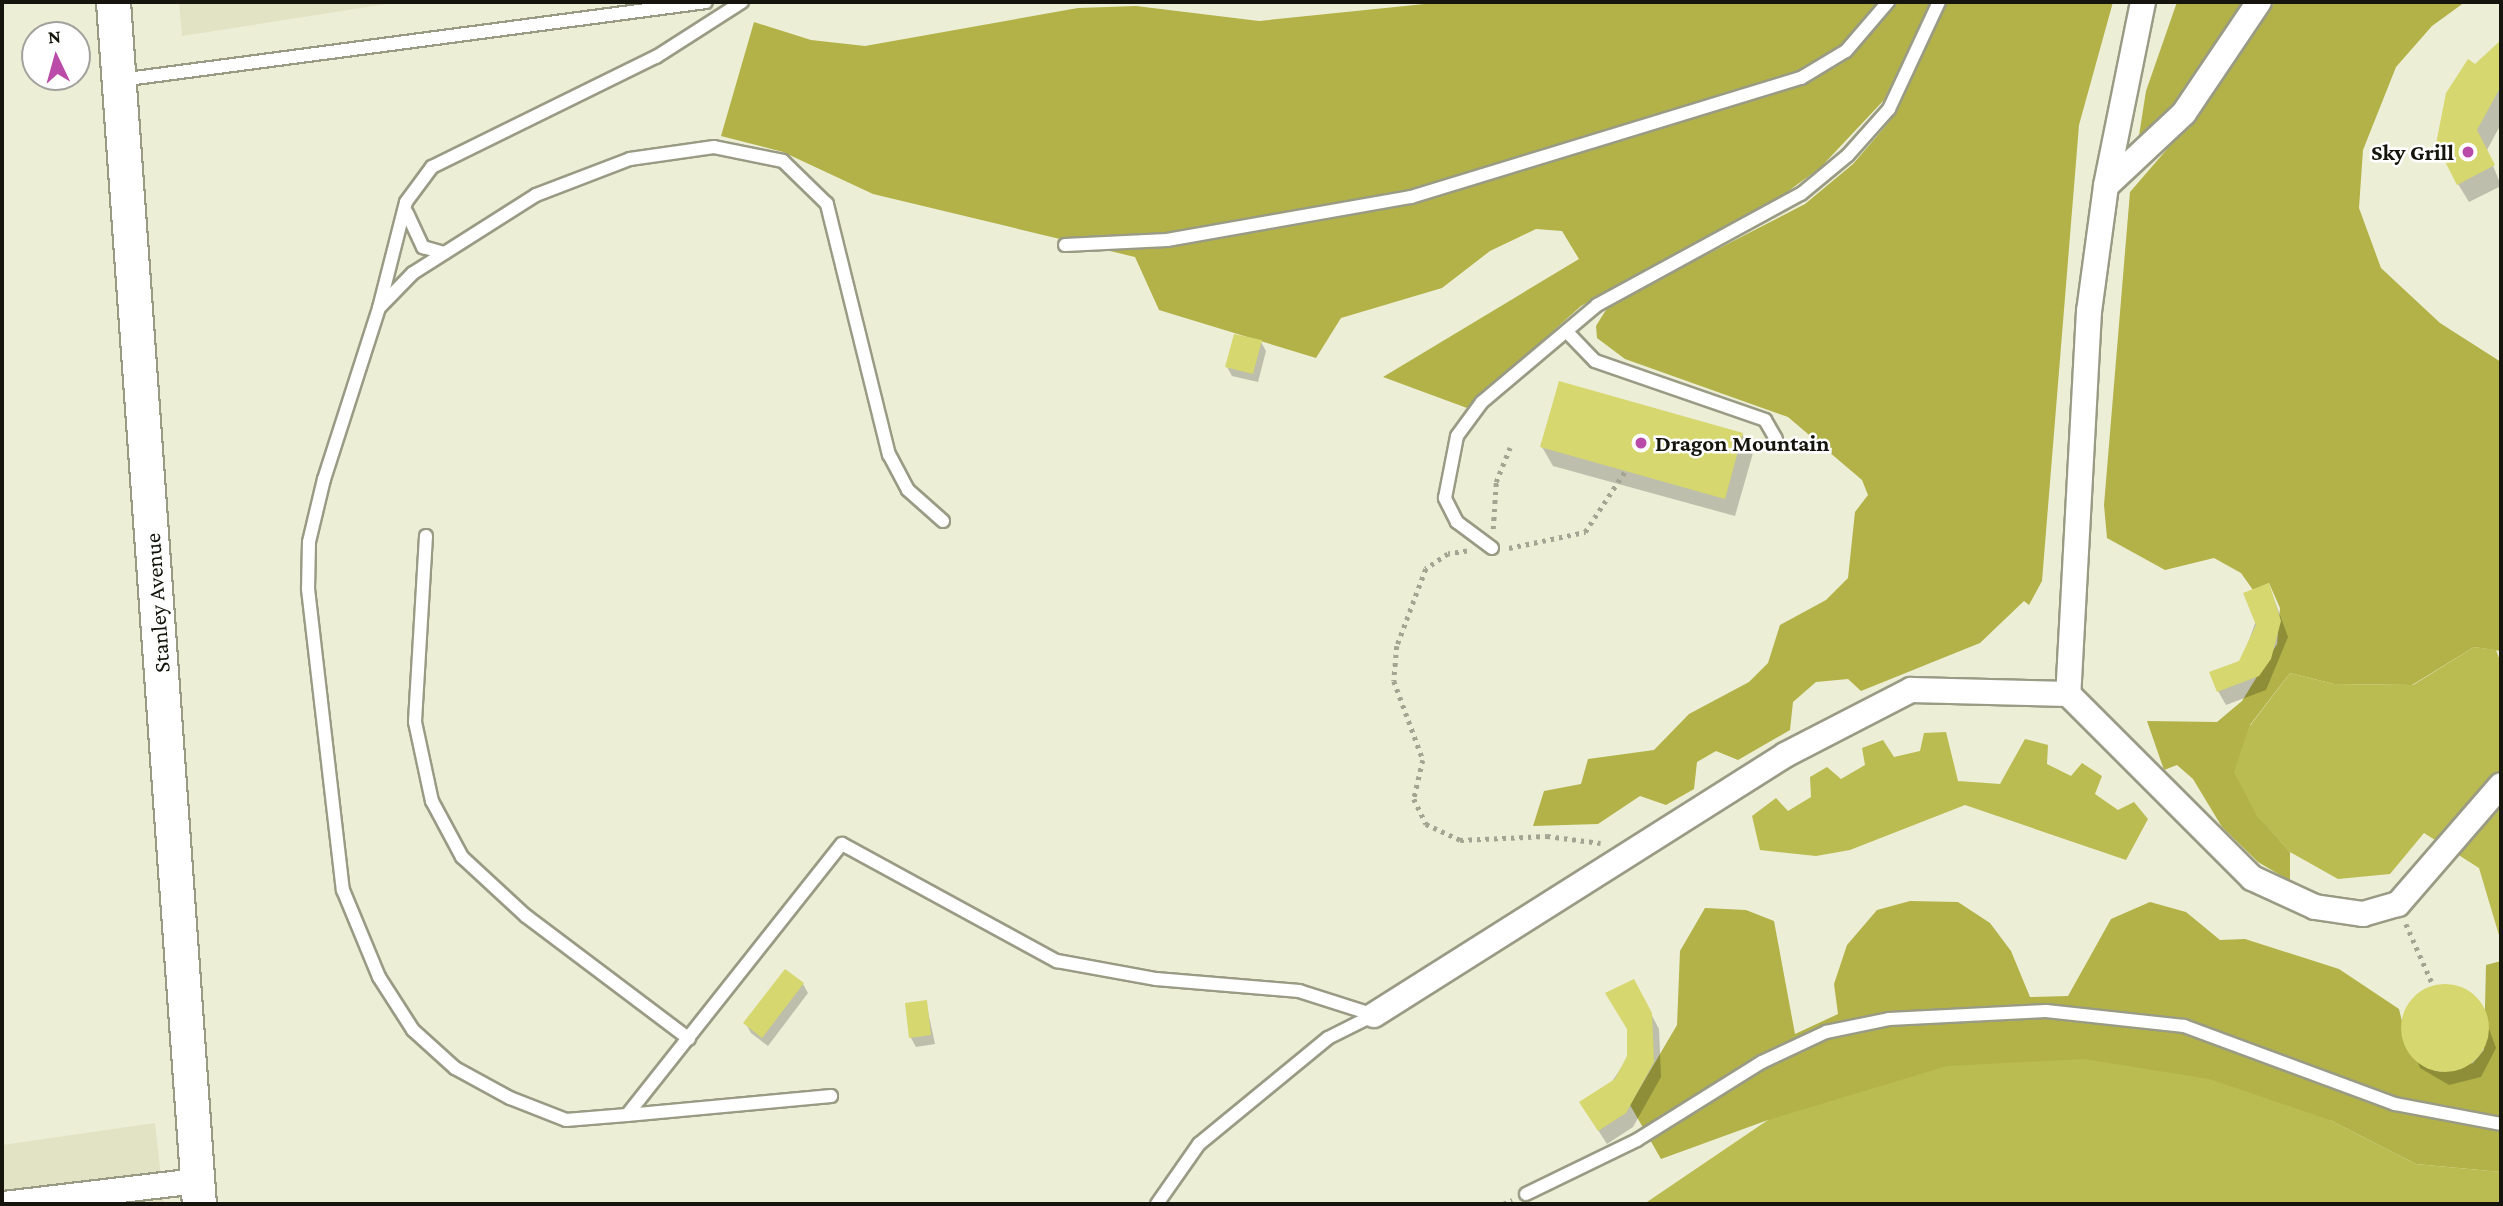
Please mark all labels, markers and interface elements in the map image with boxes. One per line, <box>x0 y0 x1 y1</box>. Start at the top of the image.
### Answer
north arrow <box>21 21 91 91</box>
text: N <box>47 26 62 48</box>
place label: Sky Grill <box>2371 138 2454 166</box>
marker: Sky Grill <box>2460 144 2476 160</box>
place label: Dragon Mountain <box>1655 429 1829 457</box>
marker: Dragon Mountain <box>1633 435 1649 451</box>
street label: Stanley Avenue <box>138 532 176 674</box>

